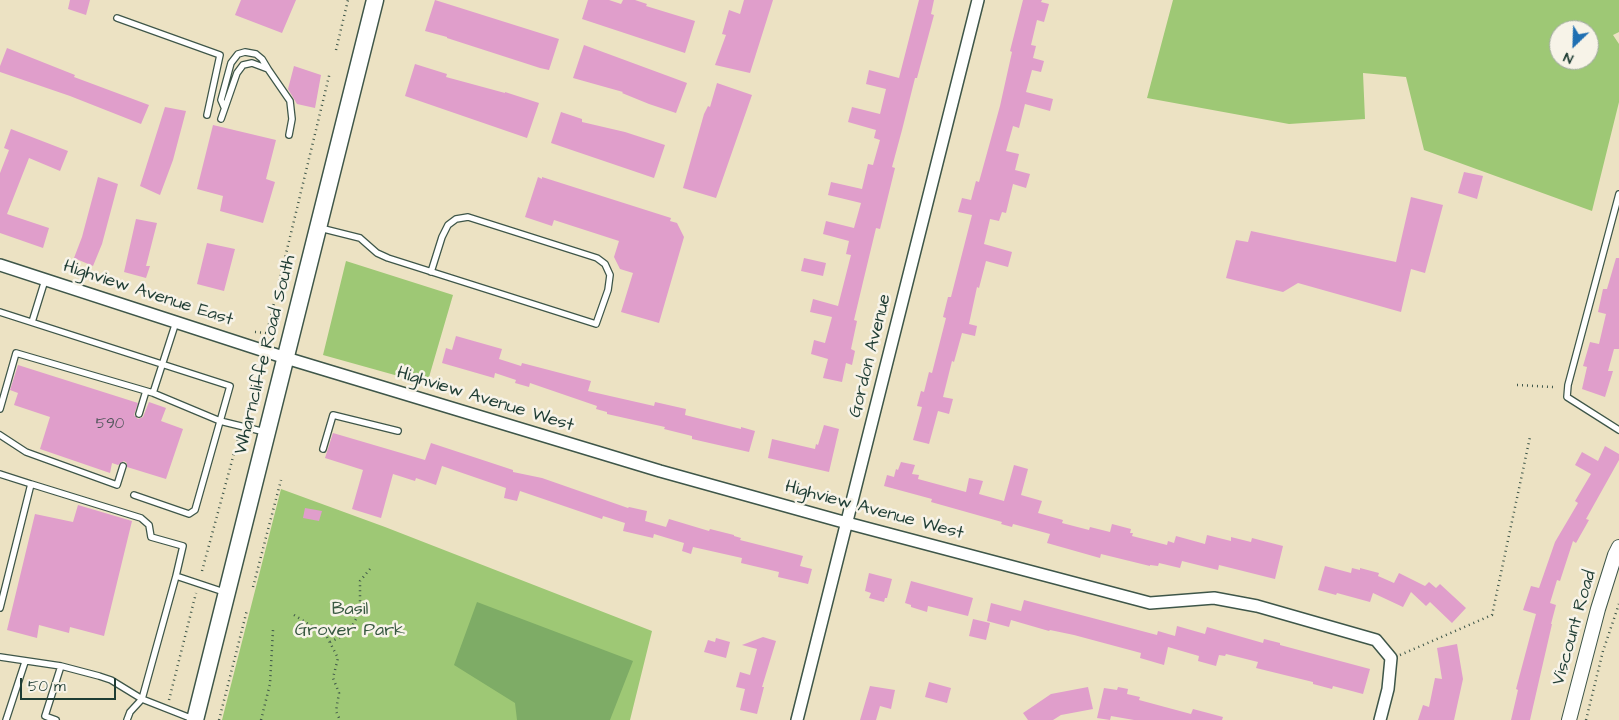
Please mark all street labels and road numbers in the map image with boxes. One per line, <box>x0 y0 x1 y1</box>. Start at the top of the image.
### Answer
street label: Wharncliffe Road South <box>231 253 301 457</box>
street label: Highview Avenue East <box>60 256 236 332</box>
street label: Gordon Avenue <box>845 292 897 420</box>
street label: Highview Avenue West <box>394 363 576 437</box>
street label: Highview Avenue West <box>782 477 966 545</box>
street label: Viscount Road <box>1548 568 1602 688</box>

